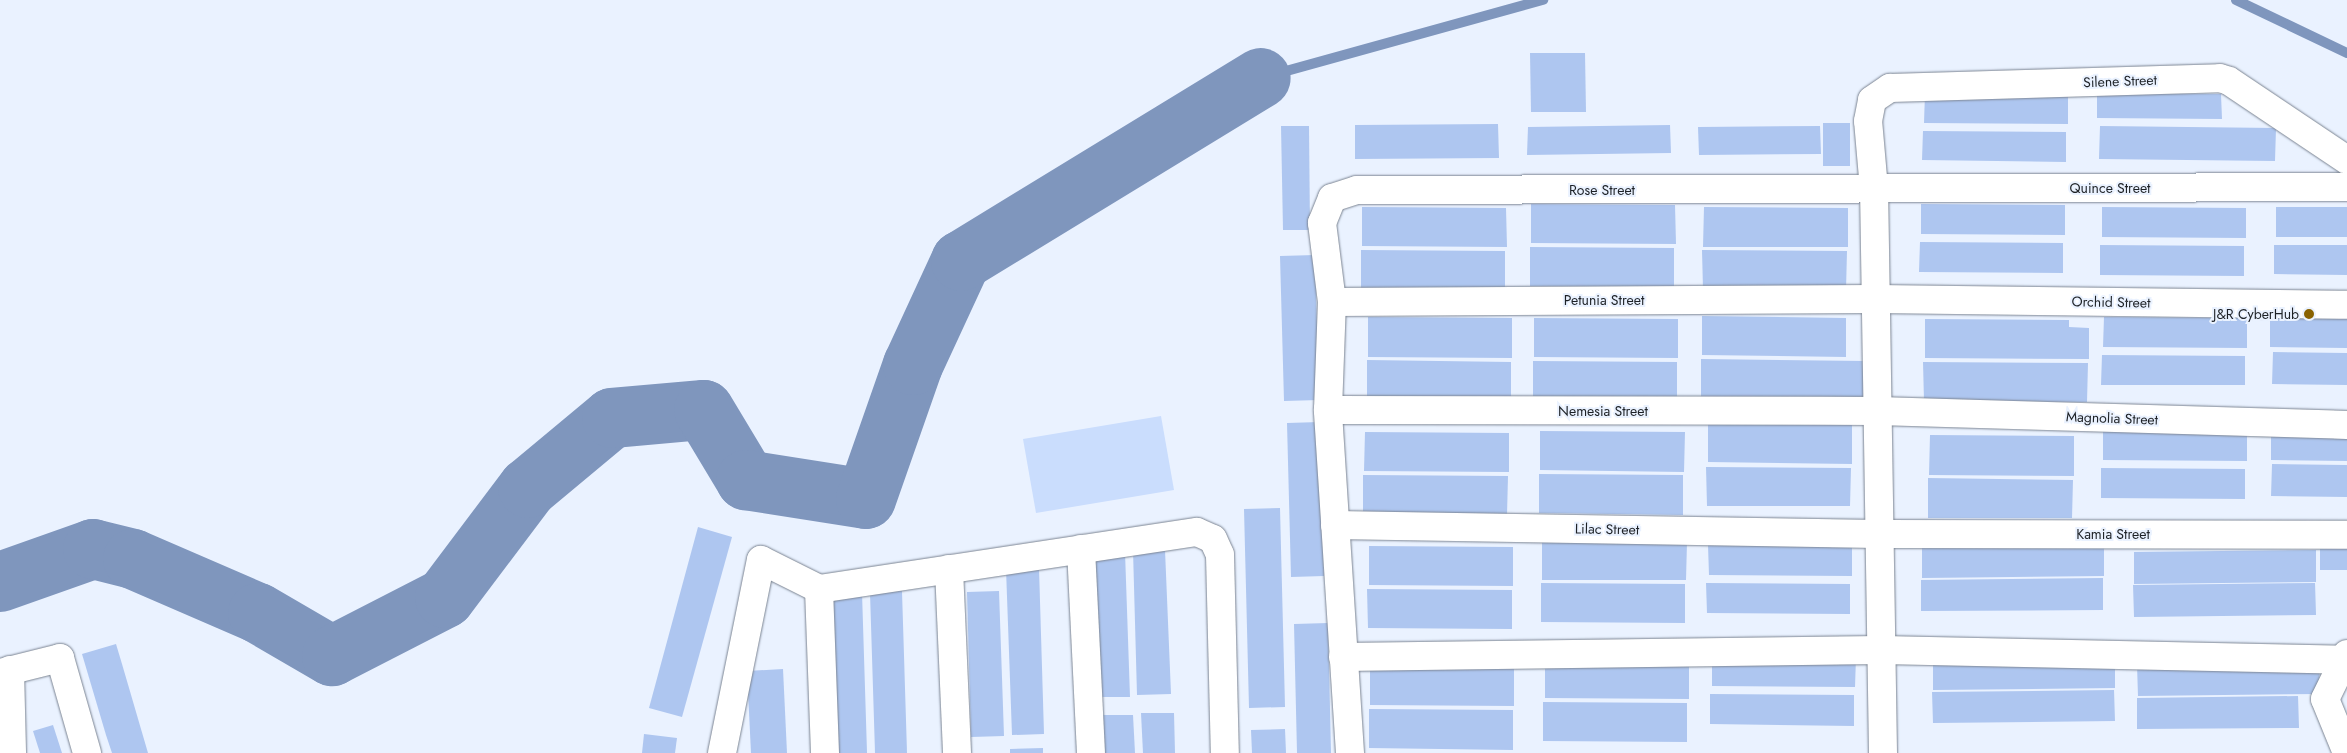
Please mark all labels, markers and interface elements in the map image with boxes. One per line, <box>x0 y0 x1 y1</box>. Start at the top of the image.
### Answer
street label: Silene Street <box>2083 71 2157 91</box>
street label: Quince Street <box>2070 180 2150 196</box>
street label: Rose Street <box>1569 182 1635 198</box>
street label: Petunia Street <box>1564 292 1644 308</box>
street label: Orchid Street <box>2071 293 2151 311</box>
place label: J&R CyberHub <box>2213 306 2299 322</box>
marker: J&R CyberHub <box>2303 308 2315 320</box>
street label: Nemesia Street <box>1558 403 1648 419</box>
street label: Magnolia Street <box>2066 408 2158 428</box>
street label: Lilac Street <box>1575 520 1639 538</box>
street label: Kamia Street <box>2076 526 2150 542</box>

